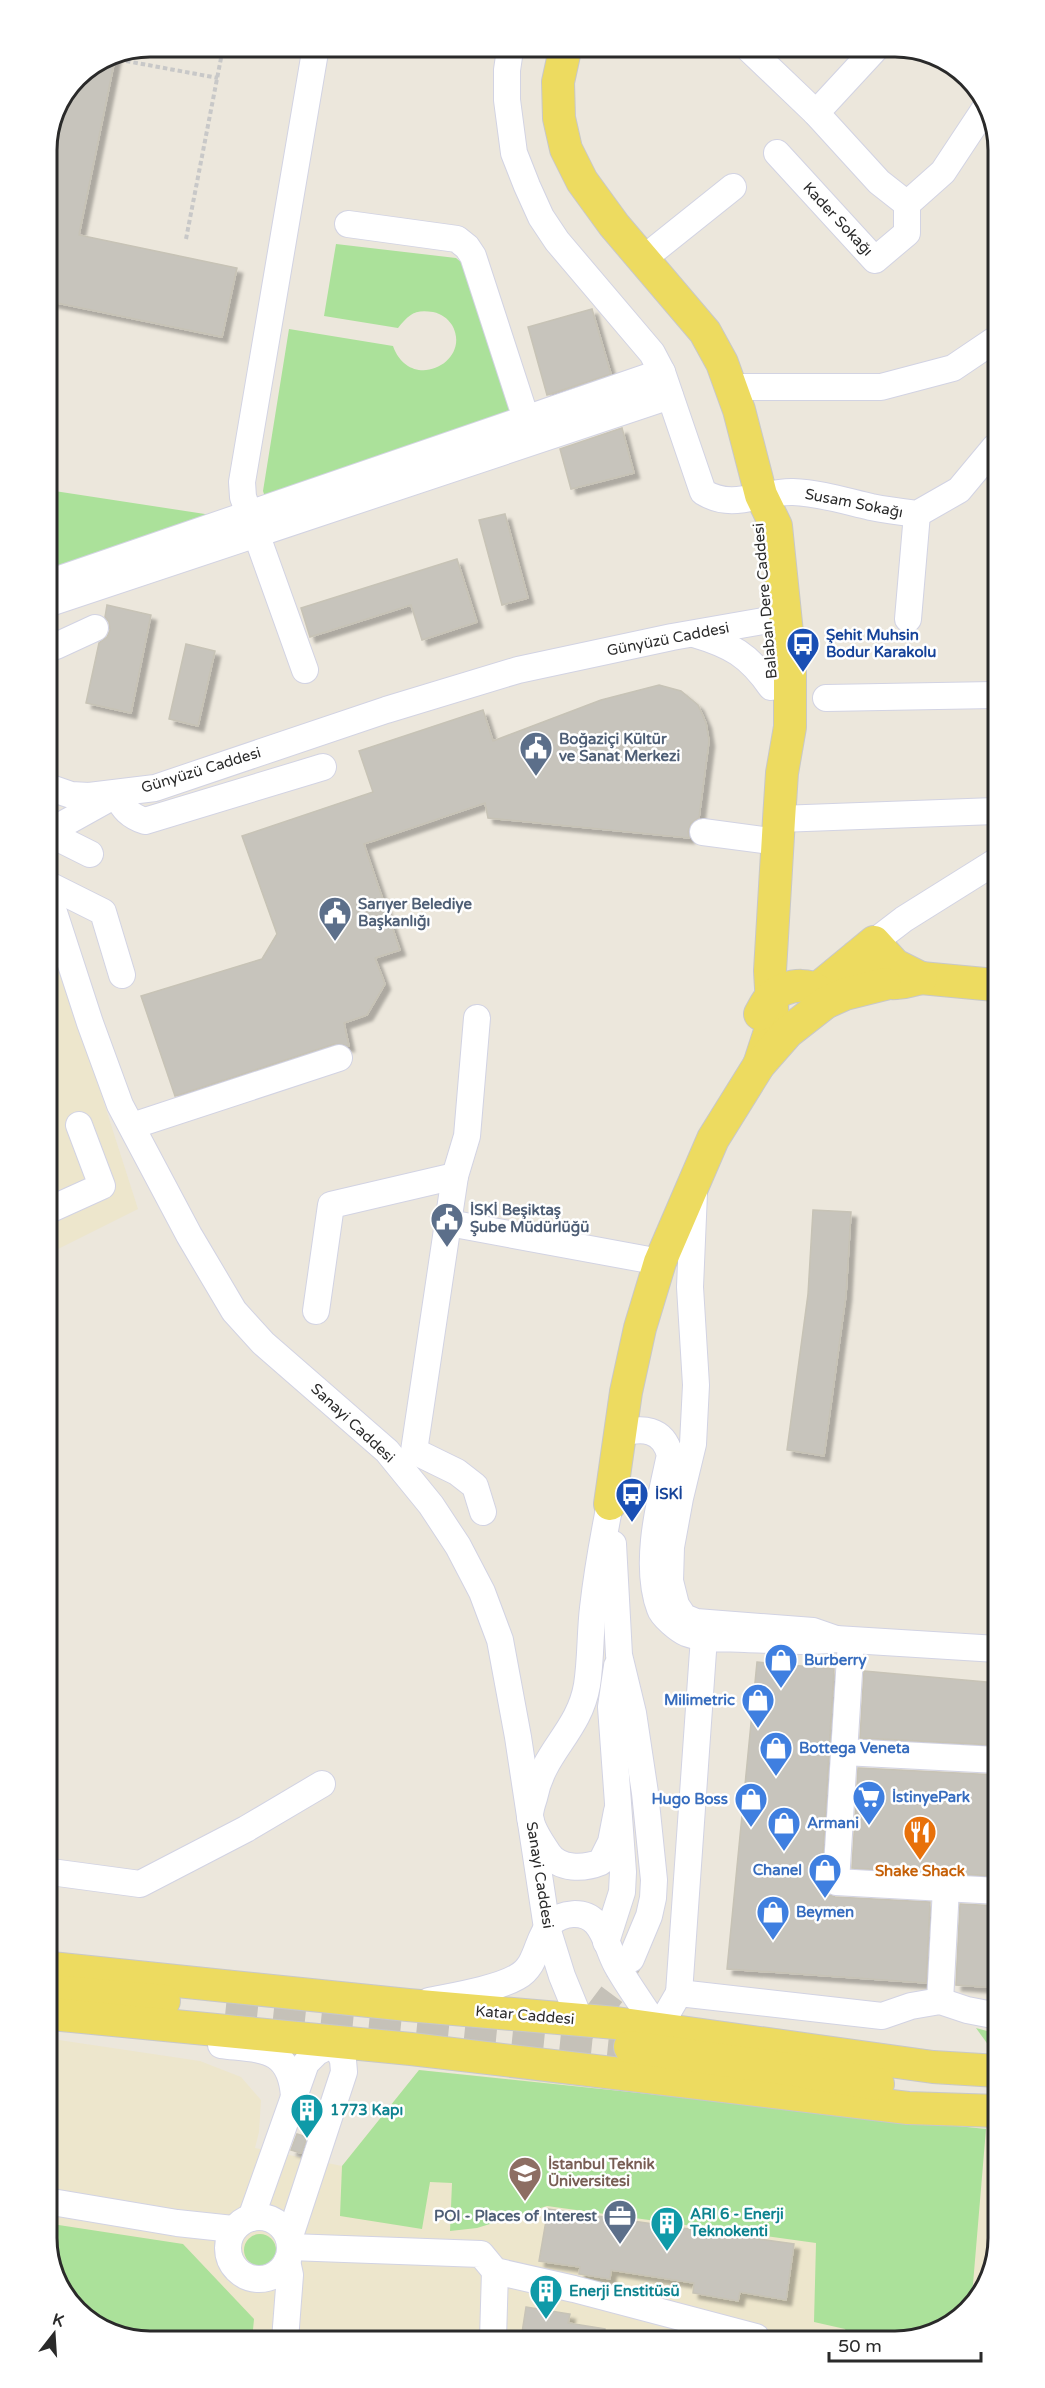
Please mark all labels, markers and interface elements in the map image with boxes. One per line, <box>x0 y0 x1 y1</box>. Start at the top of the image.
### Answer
street label: Kader Sokağı <box>799 178 877 260</box>
street label: Susam Sokağı <box>803 485 905 521</box>
street label: Balaban Dere Caddesi <box>749 522 781 680</box>
street label: Günyüzü Caddesi <box>605 618 731 660</box>
bus stop icon: Şehit Muhsin Bodur Karakolu <box>785 626 821 673</box>
place label: Şehit Muhsin Bodur Karakolu <box>826 626 936 661</box>
public building icon: Boğaziçi Kültür ve Sanat Merkezi <box>518 730 554 777</box>
place label: Boğaziçi Kültür ve Sanat Merkezi <box>559 730 680 765</box>
street label: Günyüzü Caddesi <box>139 743 263 797</box>
public building icon: Sarıyer Belediye Başkanlığı <box>317 895 353 942</box>
place label: Sarıyer Belediye Başkanlığı <box>358 895 472 931</box>
public building icon: İSKİ Beşiktaş Şube Müdürlüğü <box>429 1201 465 1248</box>
place label: İSKİ Beşiktaş Şube Müdürlüğü <box>470 1201 589 1237</box>
street label: Sanayi Caddesi <box>307 1380 399 1466</box>
bus stop icon: İSKİ <box>614 1476 650 1523</box>
place label: İSKİ <box>655 1485 683 1503</box>
shop icon: Burberry <box>763 1642 799 1689</box>
place label: Burberry <box>804 1651 867 1670</box>
shop icon: Milimetric <box>740 1682 776 1729</box>
place label: Milimetric <box>664 1691 735 1709</box>
shop icon: Bottega Veneta <box>758 1730 794 1777</box>
place label: Bottega Veneta <box>799 1739 910 1758</box>
supermarket icon: İstinyePark <box>851 1779 887 1826</box>
shop icon: Hugo Boss <box>733 1781 769 1828</box>
place label: İstinyePark <box>892 1788 970 1807</box>
place label: Hugo Boss <box>651 1790 728 1809</box>
shop icon: Armani <box>766 1805 802 1852</box>
place label: Armani <box>807 1814 859 1832</box>
restaurant icon: Shake Shack <box>902 1814 938 1861</box>
street label: Sanayi Caddesi <box>523 1820 557 1930</box>
shop icon: Chanel <box>807 1852 843 1899</box>
place label: Chanel <box>753 1861 802 1879</box>
place label: Shake Shack <box>875 1862 965 1880</box>
shop icon: Beymen <box>755 1894 791 1941</box>
place label: Beymen <box>796 1903 854 1922</box>
street label: Katar Caddesi <box>475 2002 575 2028</box>
building icon: 1773 Kapı <box>289 2092 325 2139</box>
place label: 1773 Kapı <box>330 2101 403 2120</box>
school or university icon: İstanbul Teknik Üniversitesi <box>507 2155 543 2202</box>
place label: İstanbul Teknik Üniversitesi <box>548 2155 655 2190</box>
office icon: POI - Places of Interest <box>602 2198 638 2245</box>
building icon: ARI 6 - Enerji Teknokenti <box>649 2205 685 2252</box>
place label: ARI 6 - Enerji Teknokenti <box>689 2205 784 2240</box>
place label: POI - Places of Interest <box>434 2207 597 2225</box>
building icon: Enerji Enstitüsü <box>528 2273 564 2320</box>
place label: Enerji Enstitüsü <box>569 2282 680 2301</box>
north arrow <box>24 2304 84 2364</box>
text: K <box>50 2309 66 2332</box>
scale bar <box>829 2325 980 2363</box>
text: 50 m <box>838 2335 882 2357</box>

